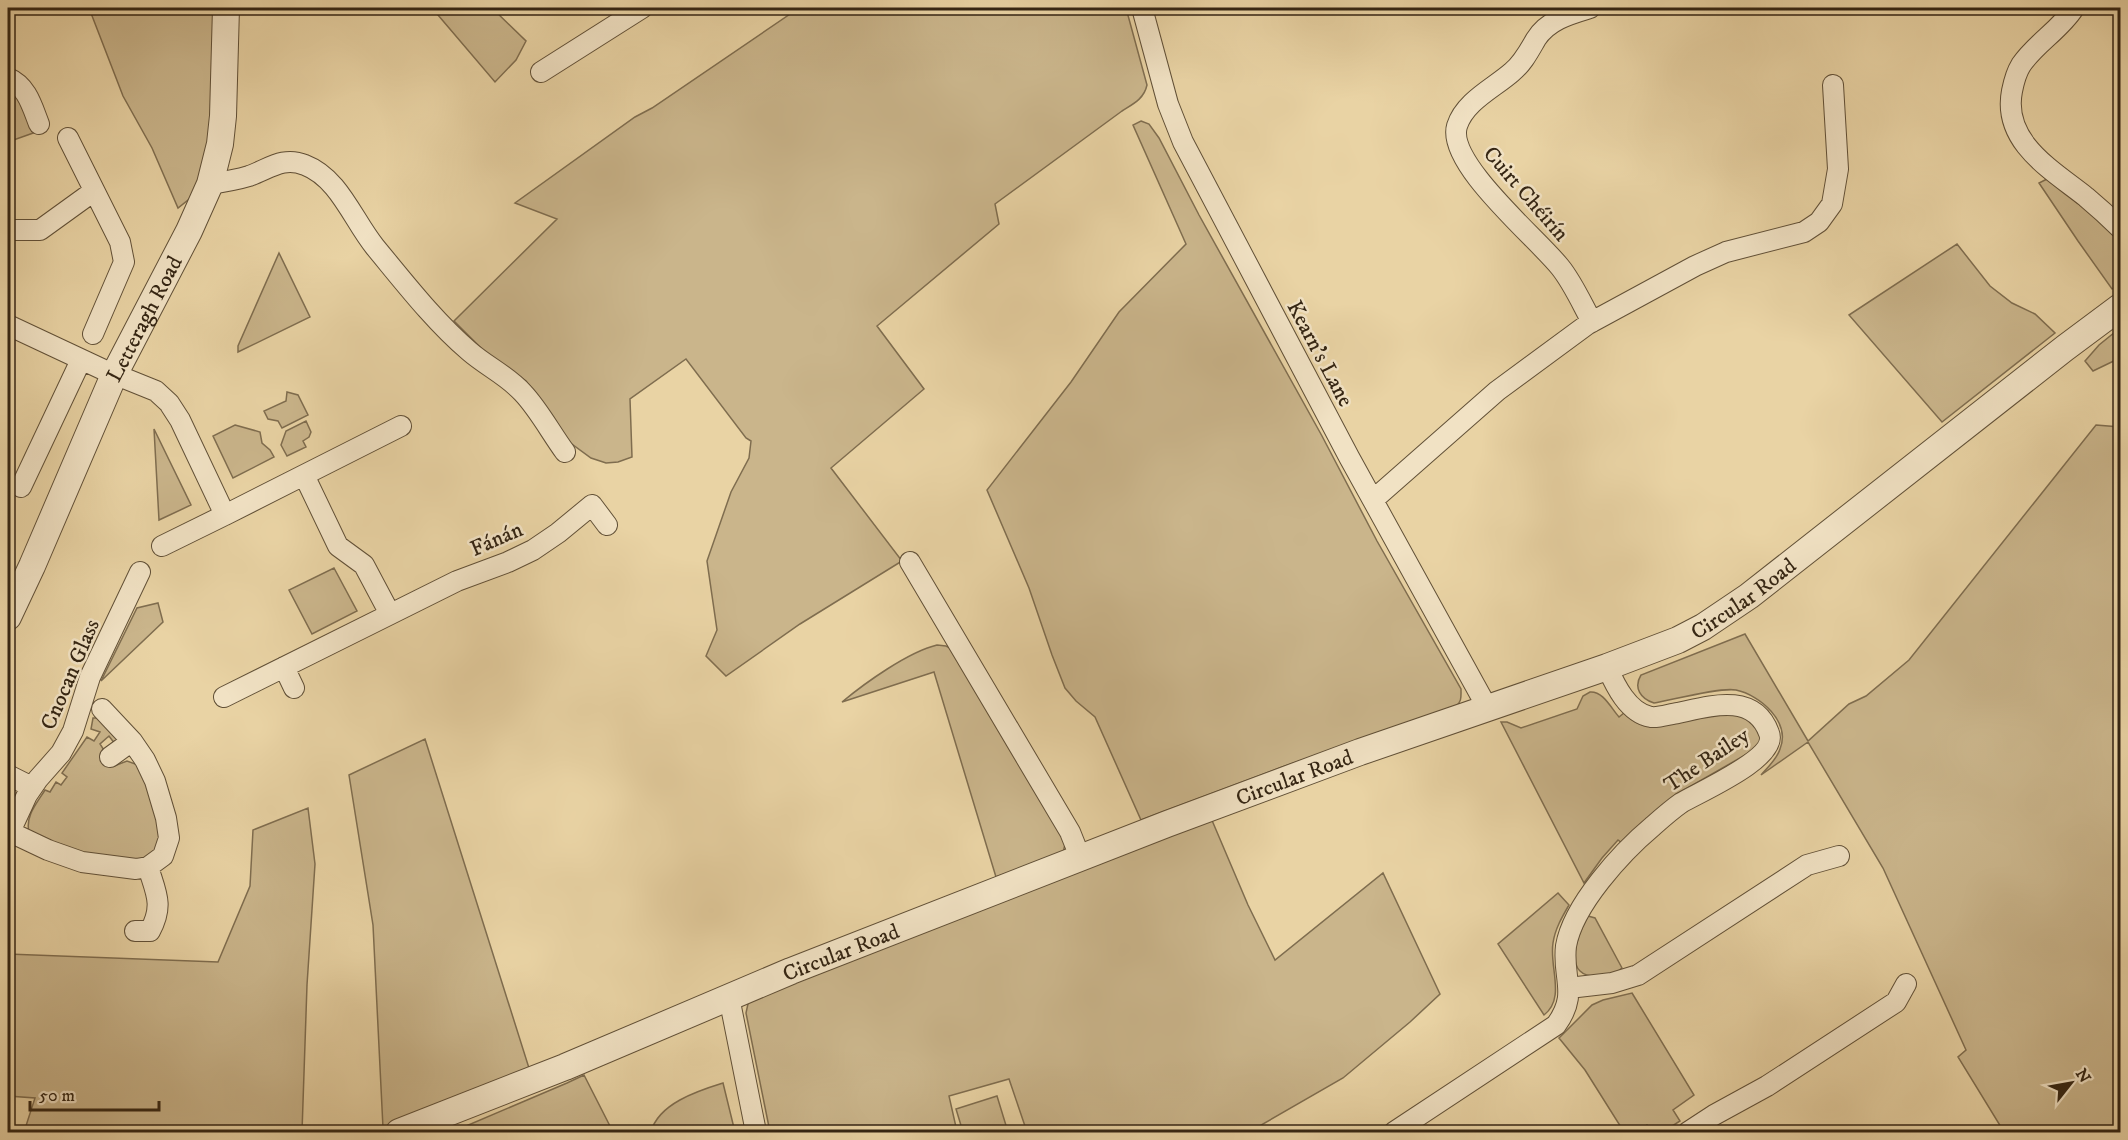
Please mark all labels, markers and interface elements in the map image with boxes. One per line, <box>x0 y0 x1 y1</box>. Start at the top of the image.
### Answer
street label: Cuirt Chéirín <box>1477 141 1575 247</box>
street label: Letteragh Road <box>101 252 189 387</box>
street label: Kearn's Lane <box>1280 296 1359 411</box>
street label: Fánán <box>466 516 527 563</box>
street label: Circular Road <box>1687 553 1802 646</box>
street label: Cnocan Glass <box>35 615 106 734</box>
street label: The Bailey <box>1659 722 1755 799</box>
street label: Circular Road <box>1232 744 1357 812</box>
street label: Circular Road <box>779 918 903 988</box>
north arrow <box>2041 1053 2101 1113</box>
text: N <box>2071 1065 2095 1087</box>
scale bar <box>30 1074 159 1112</box>
text: 50 m <box>39 1085 75 1107</box>

